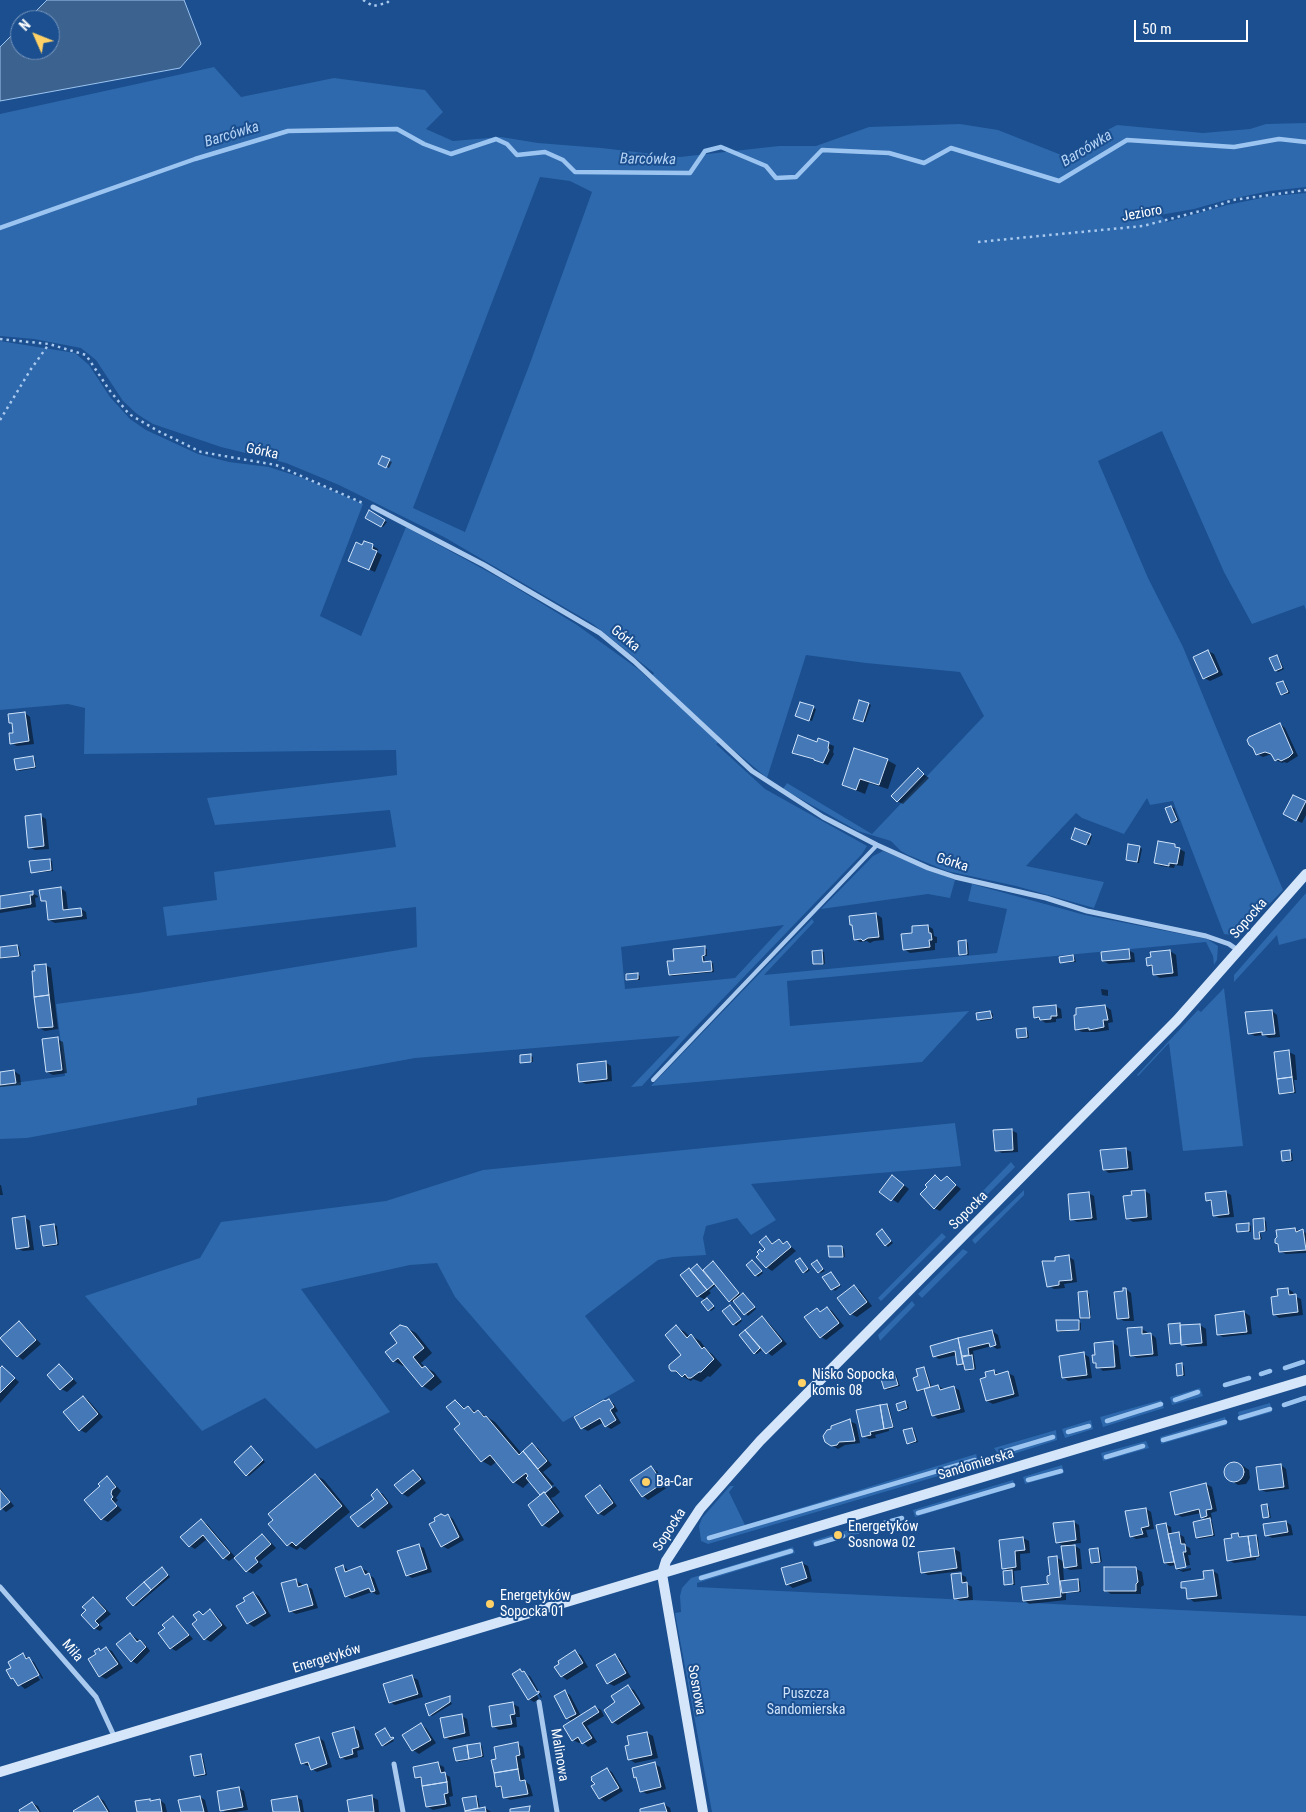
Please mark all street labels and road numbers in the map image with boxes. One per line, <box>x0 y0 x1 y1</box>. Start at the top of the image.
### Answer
street label: Jezioro <box>1120 202 1164 226</box>
street label: Górka <box>244 440 280 464</box>
street label: Górka <box>607 622 643 656</box>
street label: Górka <box>934 850 970 876</box>
street label: Sopocka <box>1227 895 1271 943</box>
street label: Sopocka <box>946 1188 992 1234</box>
street label: Sandomierska <box>936 1445 1016 1485</box>
street label: Sopocka <box>650 1505 690 1555</box>
street label: Miła <box>58 1636 86 1666</box>
street label: Energetyków <box>291 1641 363 1677</box>
street label: Sosnowa <box>683 1664 709 1716</box>
street label: Malinowa <box>547 1727 571 1783</box>

